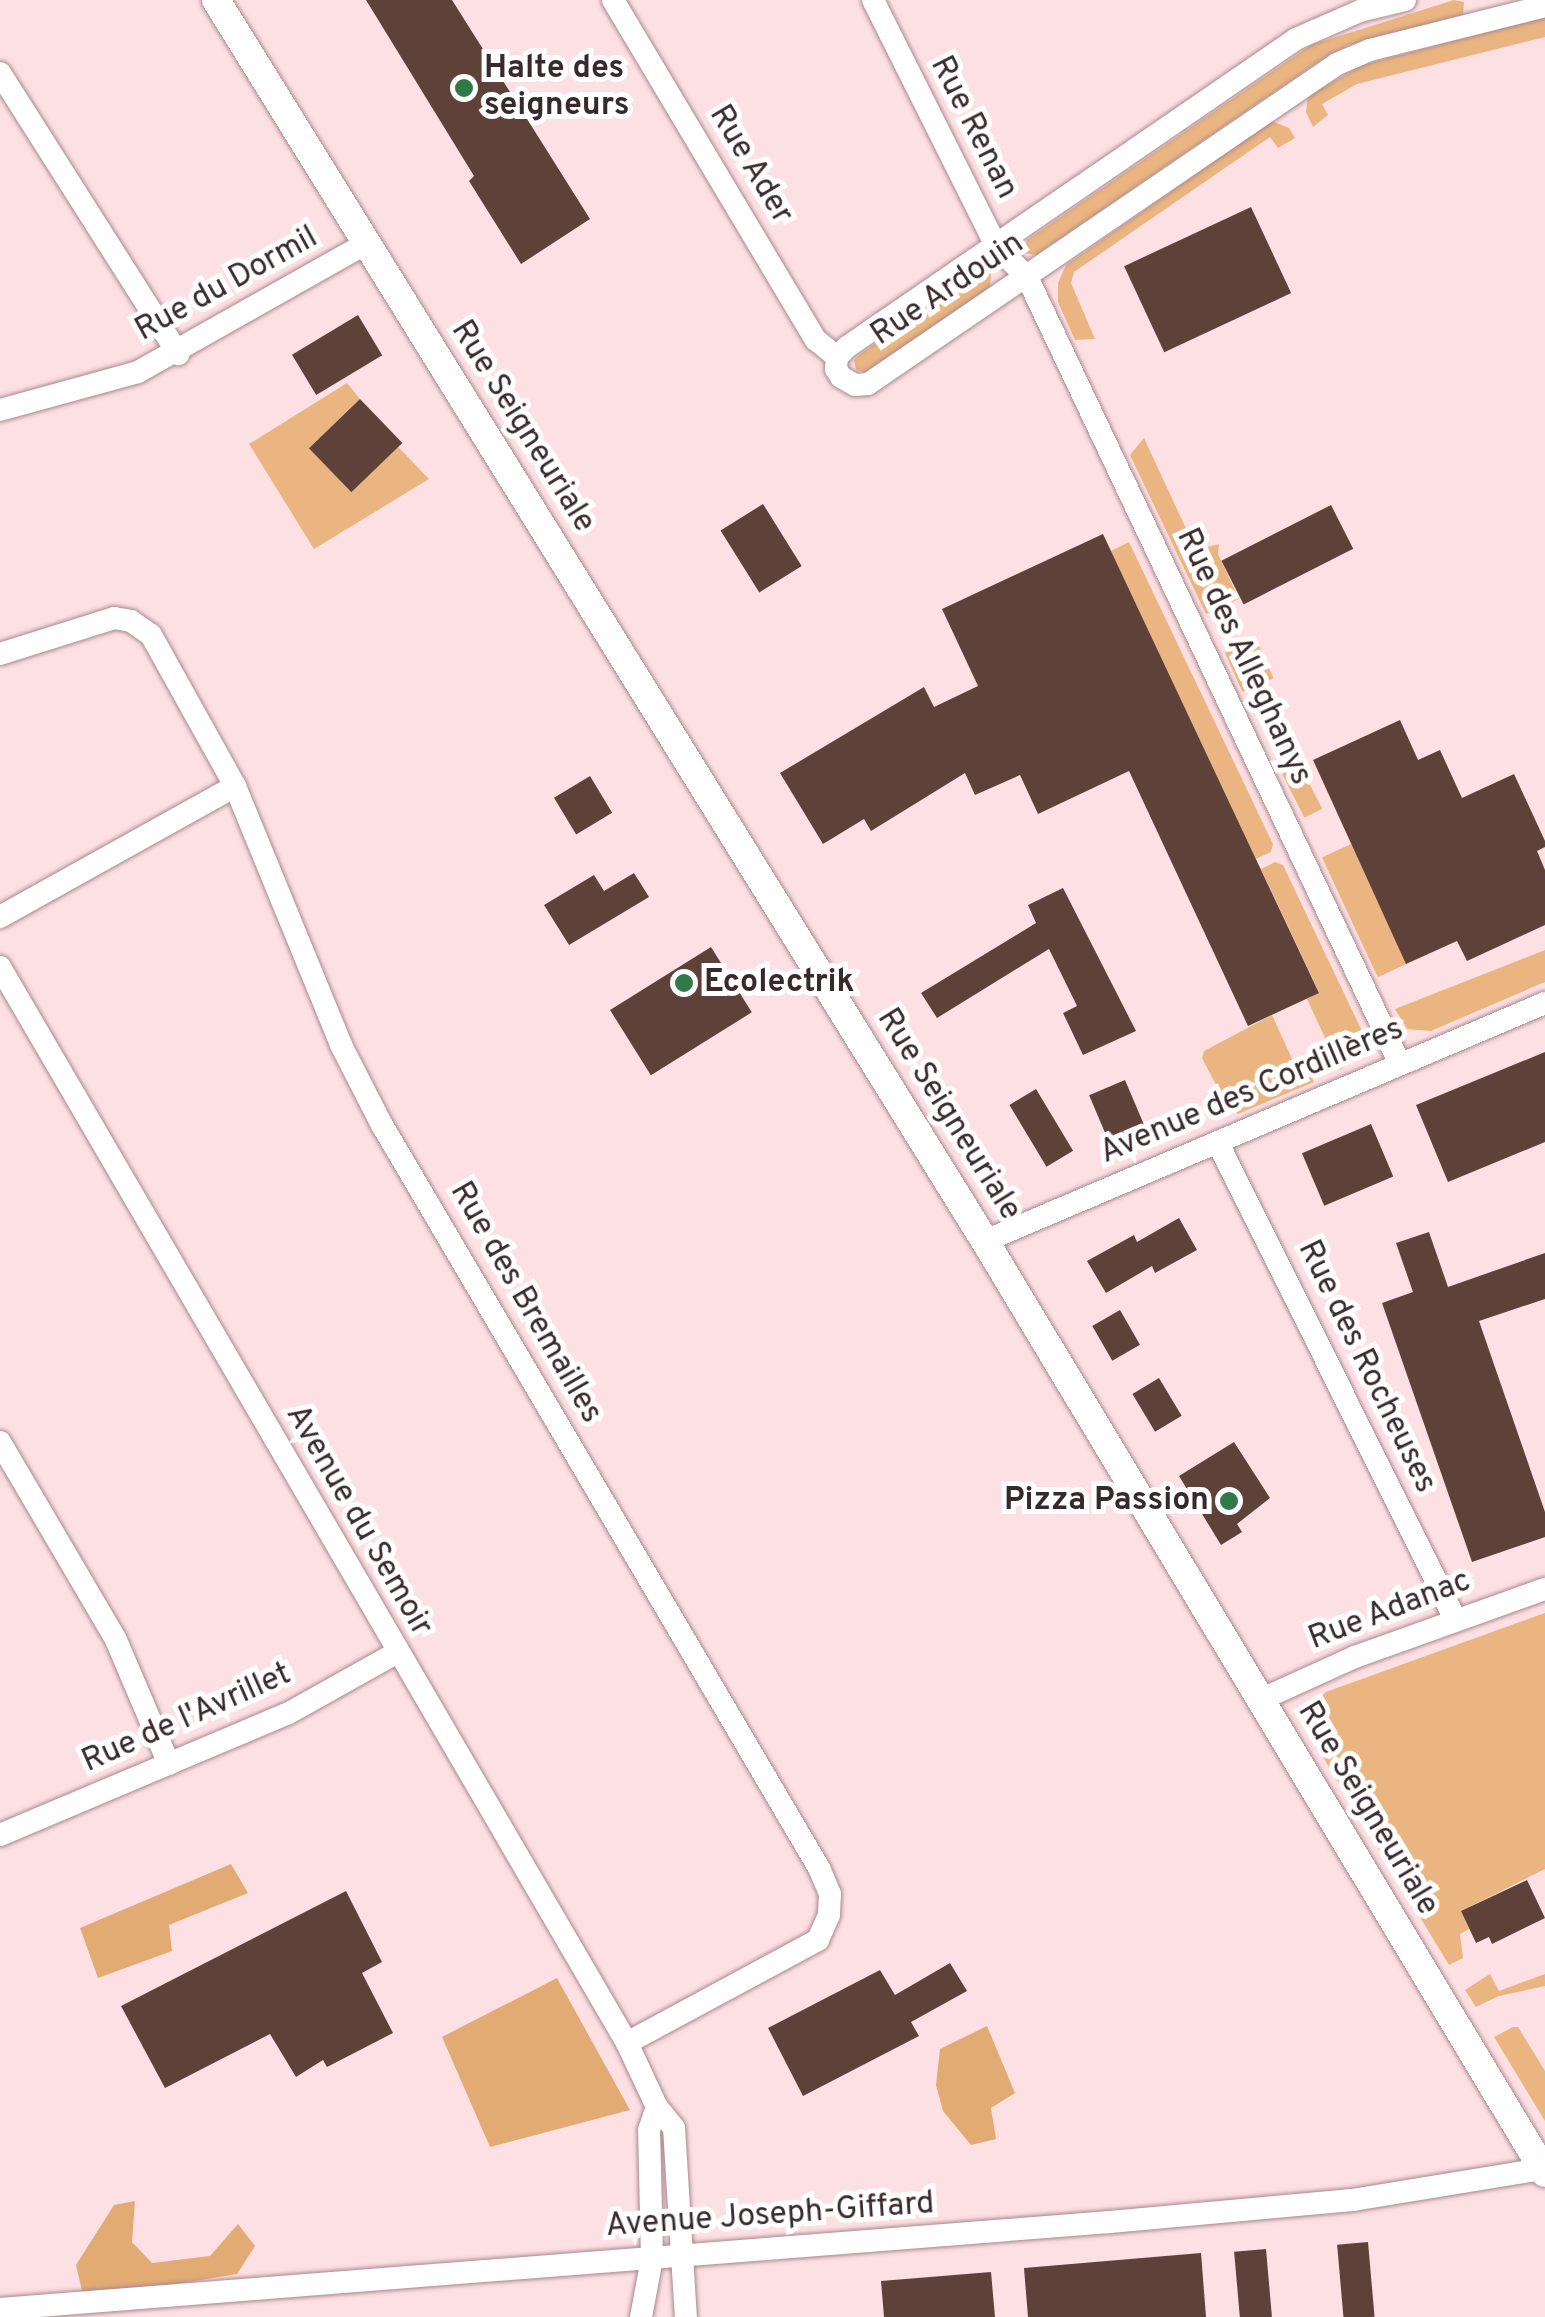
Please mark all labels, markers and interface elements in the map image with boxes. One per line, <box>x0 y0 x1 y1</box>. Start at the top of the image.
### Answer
street label: Rue Renan <box>921 50 1025 206</box>
place label: Halte des seigneurs <box>484 51 630 126</box>
marker: Halte des seigneurs <box>453 77 475 99</box>
street label: Rue Ader <box>699 98 801 232</box>
street label: Rue du Dormil <box>129 219 325 351</box>
street label: Rue Ardouin <box>864 225 1032 355</box>
street label: Rue Seigneuriale <box>441 314 603 540</box>
street label: Rue des Alleghanys <box>1166 522 1320 792</box>
place label: Ecolectrik <box>704 964 854 1002</box>
marker: Ecolectrik <box>673 972 695 994</box>
street label: Rue Seigneuriale <box>867 1002 1029 1228</box>
street label: Avenue des Cordillères <box>1095 1011 1409 1173</box>
street label: Rue des Bremailles <box>440 1176 610 1430</box>
street label: Rue des Rocheuses <box>1288 1235 1444 1499</box>
street label: Avenue du Semoir <box>276 1399 440 1643</box>
place label: Pizza Passion <box>1004 1482 1209 1520</box>
marker: Pizza Passion <box>1218 1490 1240 1512</box>
street label: Rue Adanac <box>1303 1562 1477 1660</box>
street label: Rue de l'Avrillet <box>77 1656 297 1782</box>
street label: Rue Seigneuriale <box>1288 1695 1446 1923</box>
street label: Avenue Joseph-Giffard <box>604 2185 936 2247</box>

